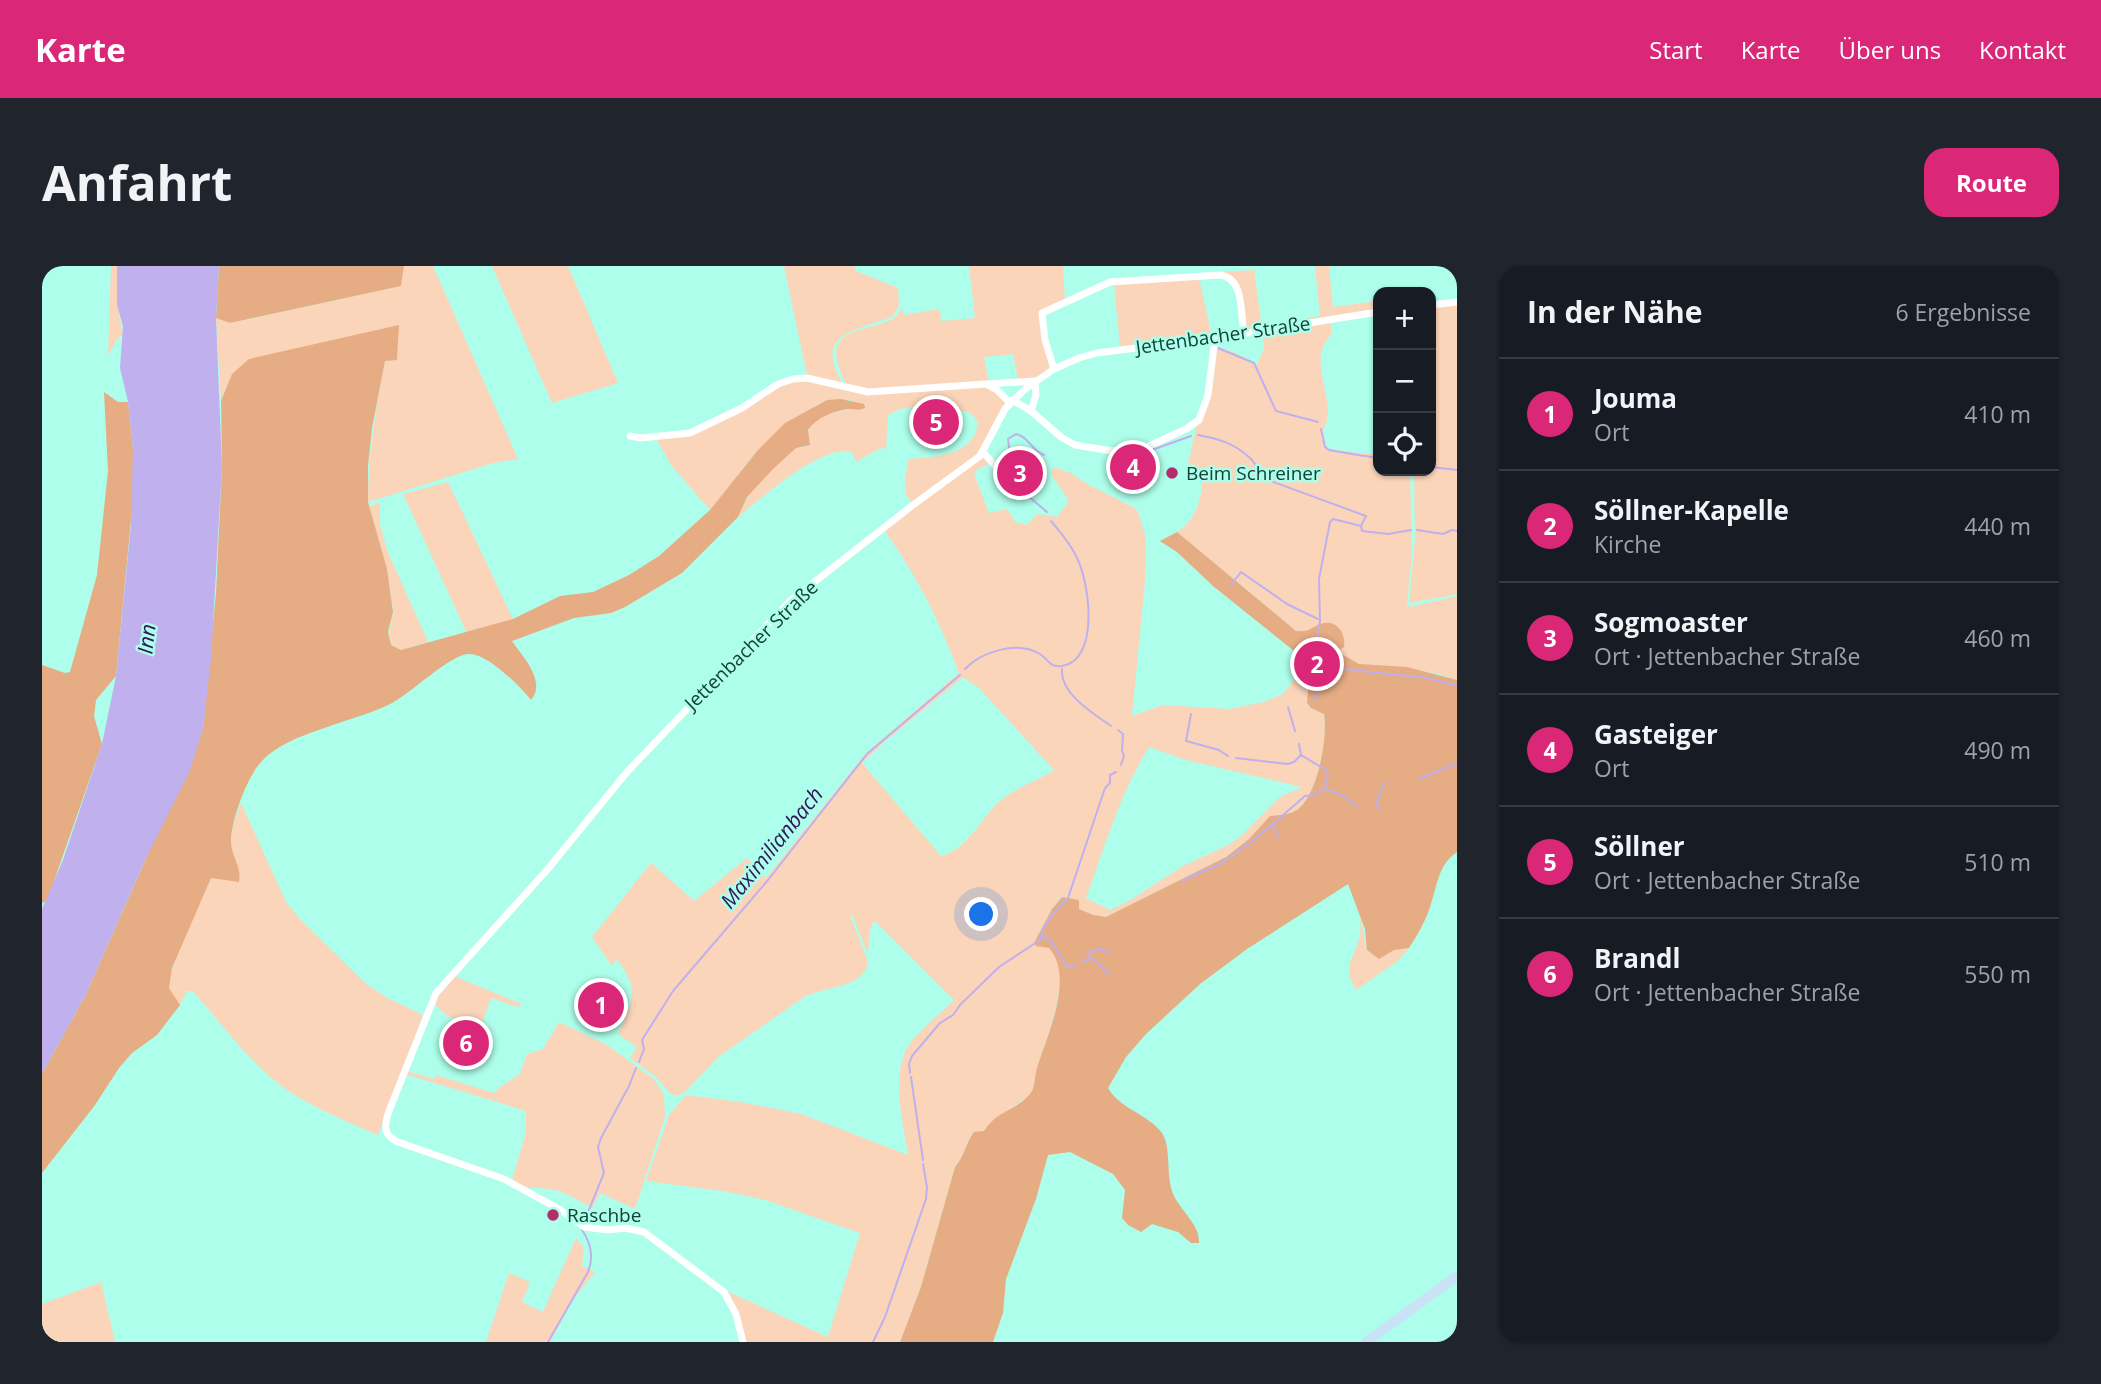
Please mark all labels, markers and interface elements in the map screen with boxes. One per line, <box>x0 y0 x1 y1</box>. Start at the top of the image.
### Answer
text: Karte <box>35 27 126 72</box>
text: Start <box>1649 33 1703 66</box>
text: Karte <box>1741 33 1801 66</box>
text: Über uns <box>1839 33 1941 66</box>
text: Kontakt <box>1979 33 2066 66</box>
button: Route <box>1924 148 2059 217</box>
text: Anfahrt <box>42 149 232 215</box>
map controls <box>1373 287 1436 476</box>
button: + <box>1373 287 1436 350</box>
text: In der Nähe <box>1527 291 1703 332</box>
text: 6 Ergebnisse <box>1895 296 2031 328</box>
street label: Jettenbacher Straße <box>1132 310 1312 360</box>
button: − <box>1373 350 1436 413</box>
text: Jouma <box>1594 380 1677 416</box>
pin: 5 <box>913 396 959 448</box>
text: 1 <box>1543 398 1557 430</box>
text: 410 m <box>1964 398 2031 430</box>
button: locate <box>1373 413 1436 476</box>
text: Ort <box>1594 416 1630 448</box>
pin: 4 <box>1110 441 1156 493</box>
pin: 3 <box>997 447 1043 499</box>
place label: Beim Schreiner <box>1186 460 1321 486</box>
marker: Beim Schreiner <box>1164 465 1180 481</box>
text: Söllner-Kapelle <box>1594 492 1789 528</box>
text: 2 <box>1543 510 1557 542</box>
text: 440 m <box>1964 510 2031 542</box>
text: Kirche <box>1594 528 1661 560</box>
street label: Jettenbacher Straße <box>677 575 823 717</box>
text: Sogmoaster <box>1594 604 1748 640</box>
water label: Inn <box>130 622 162 655</box>
text: 3 <box>1543 622 1557 654</box>
text: 460 m <box>1964 622 2031 654</box>
pin: 2 <box>1294 638 1340 690</box>
text: Ort · Jettenbacher Straße <box>1594 640 1860 672</box>
text: Gasteiger <box>1594 716 1718 752</box>
text: 4 <box>1543 734 1557 766</box>
text: 490 m <box>1964 734 2031 766</box>
text: Ort <box>1594 752 1630 784</box>
water label: Maximilianbach <box>714 781 829 914</box>
text: Söllner <box>1594 828 1685 864</box>
text: 5 <box>1543 846 1557 878</box>
text: 510 m <box>1964 846 2031 878</box>
text: Ort · Jettenbacher Straße <box>1594 864 1860 896</box>
your location <box>964 897 998 931</box>
text: Brandl <box>1594 940 1680 976</box>
text: 6 <box>1543 958 1557 990</box>
text: 550 m <box>1964 958 2031 990</box>
text: Ort · Jettenbacher Straße <box>1594 976 1860 1008</box>
pin: 1 <box>578 979 624 1031</box>
pin: 6 <box>443 1017 489 1069</box>
place label: Raschbe <box>567 1202 641 1228</box>
marker: Raschbe <box>545 1207 561 1223</box>

